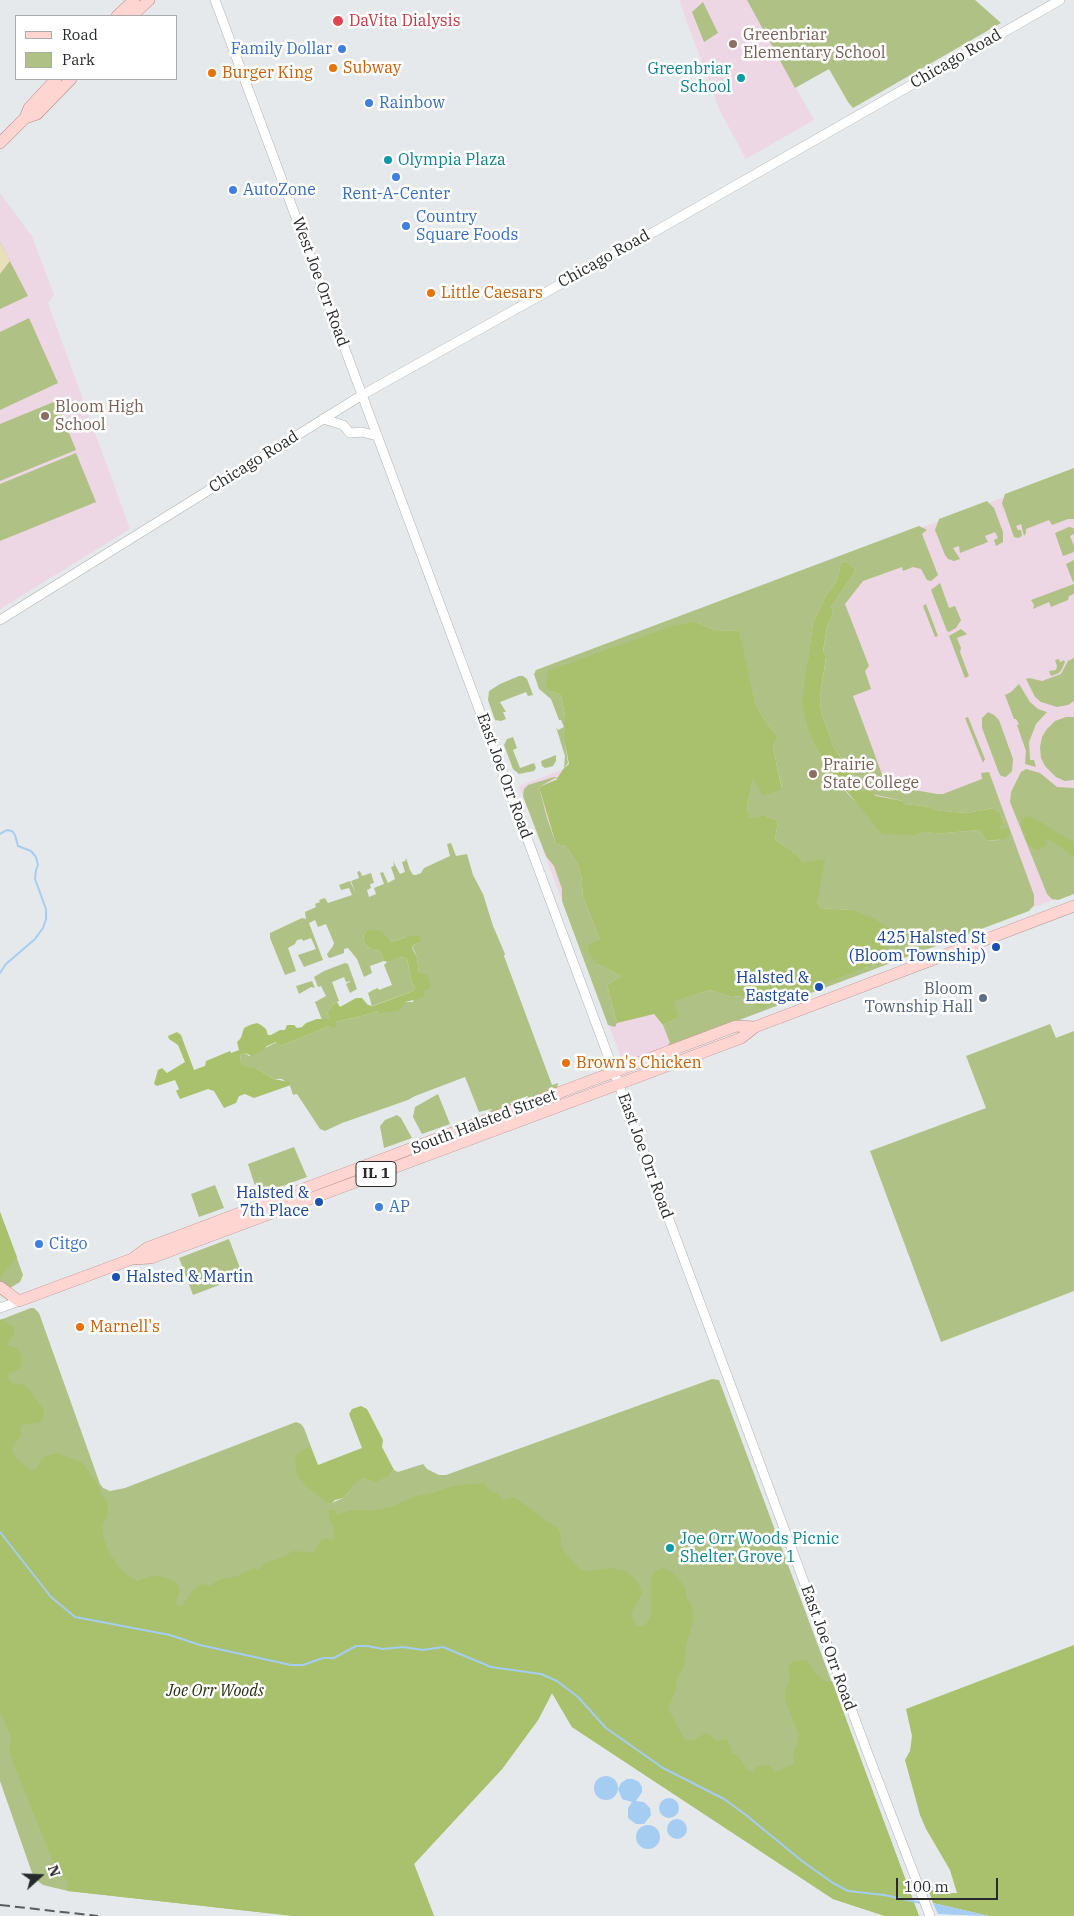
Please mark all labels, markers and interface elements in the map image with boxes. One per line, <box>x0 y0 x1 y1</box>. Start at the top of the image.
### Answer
place label: DaVita Dialysis <box>349 11 460 31</box>
marker: DaVita Dialysis <box>331 14 345 28</box>
legend <box>15 15 178 80</box>
text: Road <box>62 25 98 44</box>
place label: Greenbriar Elementary School <box>743 25 886 63</box>
street label: Chicago Road <box>907 25 1005 93</box>
marker: Greenbriar Elementary School <box>727 38 739 50</box>
place label: Family Dollar <box>231 39 332 59</box>
marker: Family Dollar <box>336 43 348 55</box>
text: Park <box>62 50 95 69</box>
place label: Subway <box>343 58 401 78</box>
place label: Greenbriar School <box>647 59 731 97</box>
marker: Subway <box>327 62 339 74</box>
place label: Burger King <box>222 63 313 83</box>
marker: Burger King <box>206 67 218 79</box>
marker: Greenbriar School <box>735 72 747 84</box>
place label: Rainbow <box>379 93 445 113</box>
marker: Rainbow <box>363 97 375 109</box>
place label: Olympia Plaza <box>398 150 506 170</box>
marker: Olympia Plaza <box>382 154 394 166</box>
marker: Rent-A-Center <box>390 171 402 183</box>
place label: AutoZone <box>243 180 316 200</box>
marker: AutoZone <box>227 184 239 196</box>
place label: Rent-A-Center <box>342 184 450 204</box>
place label: Country Square Foods <box>416 207 518 245</box>
street label: West Joe Orr Road <box>288 215 352 349</box>
marker: Country Square Foods <box>400 220 412 232</box>
street label: Chicago Road <box>555 226 653 292</box>
place label: Little Caesars <box>441 283 543 303</box>
marker: Little Caesars <box>425 287 437 299</box>
place label: Bloom High School <box>55 397 144 435</box>
marker: Bloom High School <box>39 410 51 422</box>
street label: Chicago Road <box>206 427 302 497</box>
street label: East Joe Orr Road <box>472 711 536 841</box>
place label: Prairie State College <box>823 755 919 793</box>
marker: Prairie State College <box>807 768 819 780</box>
place label: 425 Halsted St (Bloom Township) <box>849 928 986 966</box>
marker: 425 Halsted St (Bloom Township) <box>990 941 1002 953</box>
place label: Halsted & Eastgate <box>736 968 809 1006</box>
place label: Bloom Township Hall <box>864 979 973 1017</box>
marker: Halsted & Eastgate <box>813 981 825 993</box>
marker: Bloom Township Hall <box>977 992 989 1004</box>
place label: Brown's Chicken <box>576 1053 702 1073</box>
marker: Brown's Chicken <box>560 1057 572 1069</box>
street label: South Halsted Street <box>409 1085 559 1159</box>
street label: East Joe Orr Road <box>613 1091 677 1221</box>
road number: IL 1 <box>356 1162 396 1186</box>
place label: Halsted & 7th Place <box>236 1183 309 1221</box>
marker: Halsted & 7th Place <box>313 1196 325 1208</box>
place label: AP <box>389 1197 410 1217</box>
marker: AP <box>373 1201 385 1213</box>
place label: Citgo <box>49 1234 88 1254</box>
marker: Citgo <box>33 1238 45 1250</box>
place label: Halsted & Martin <box>126 1267 254 1287</box>
marker: Halsted & Martin <box>110 1271 122 1283</box>
place label: Marnell's <box>90 1317 160 1337</box>
marker: Marnell's <box>74 1321 86 1333</box>
place label: Joe Orr Woods Picnic Shelter Grove 1 <box>680 1529 839 1567</box>
marker: Joe Orr Woods Picnic Shelter Grove 1 <box>664 1542 676 1554</box>
street label: East Joe Orr Road <box>796 1583 860 1713</box>
park label: Joe Orr Woods <box>166 1681 264 1701</box>
north arrow <box>15 1851 65 1901</box>
text: N <box>44 1863 64 1879</box>
scale bar <box>899 1868 1002 1900</box>
text: 100 m <box>904 1877 949 1896</box>

